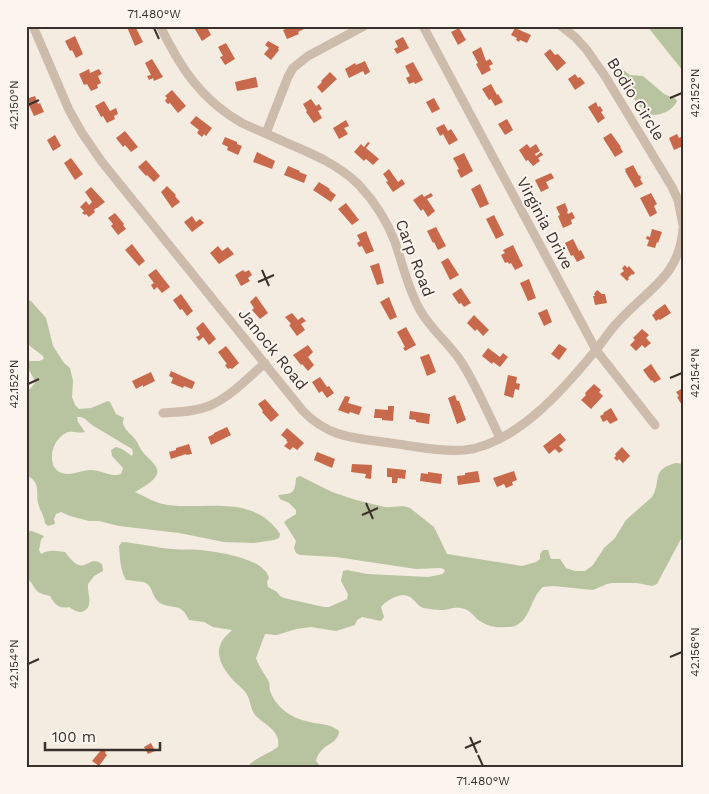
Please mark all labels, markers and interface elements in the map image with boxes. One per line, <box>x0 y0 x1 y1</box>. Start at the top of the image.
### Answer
text: 71.480°W <box>127 7 181 21</box>
street label: Bodio Circle <box>603 54 669 144</box>
text: 42.152°N <box>688 68 702 118</box>
text: 42.150°N <box>7 80 21 130</box>
street label: Virginia Drive <box>513 174 577 272</box>
street label: Carp Road <box>392 217 438 299</box>
street label: Janock Road <box>234 304 312 394</box>
text: 42.154°N <box>688 348 702 398</box>
text: 42.152°N <box>7 359 21 409</box>
text: 42.156°N <box>688 627 702 677</box>
text: 42.154°N <box>7 639 21 689</box>
scale bar <box>45 719 160 751</box>
text: 100 m <box>52 728 96 746</box>
text: 71.480°W <box>456 774 510 788</box>

